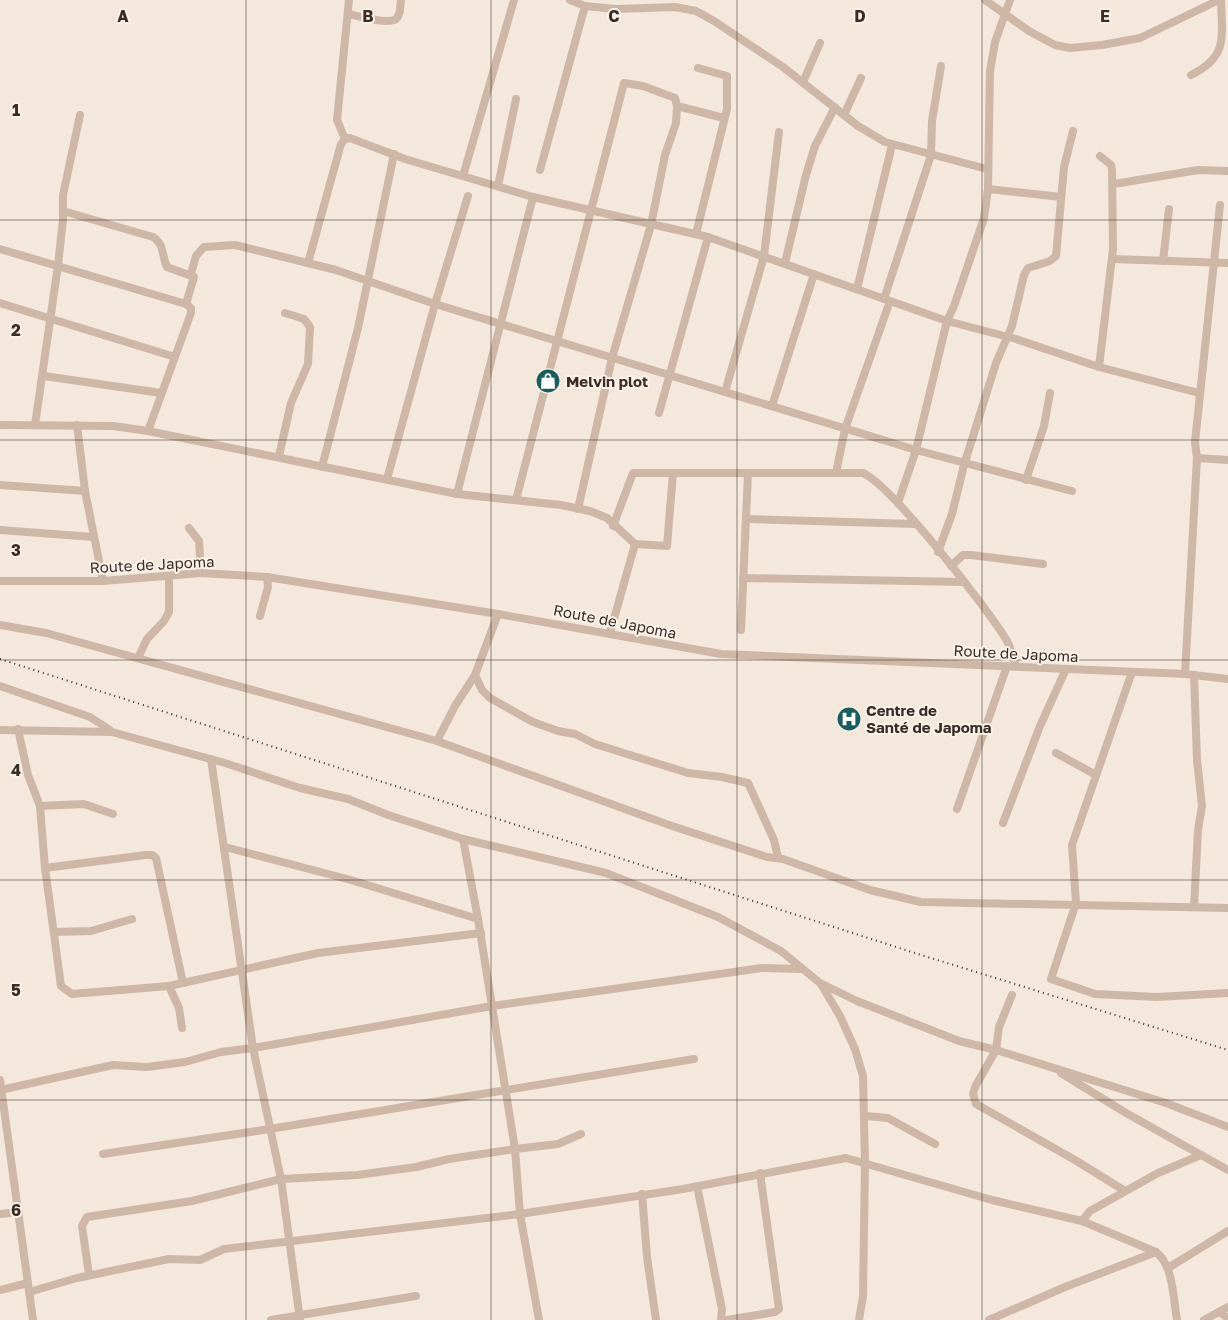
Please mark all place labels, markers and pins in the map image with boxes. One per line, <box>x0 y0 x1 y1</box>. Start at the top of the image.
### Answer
shop icon: Melvin plot <box>535 368 561 394</box>
place label: Melvin plot <box>566 372 648 390</box>
place label: Centre de Santé de Japoma <box>866 701 992 736</box>
hospital icon: Centre de Santé de Japoma <box>836 706 862 732</box>

